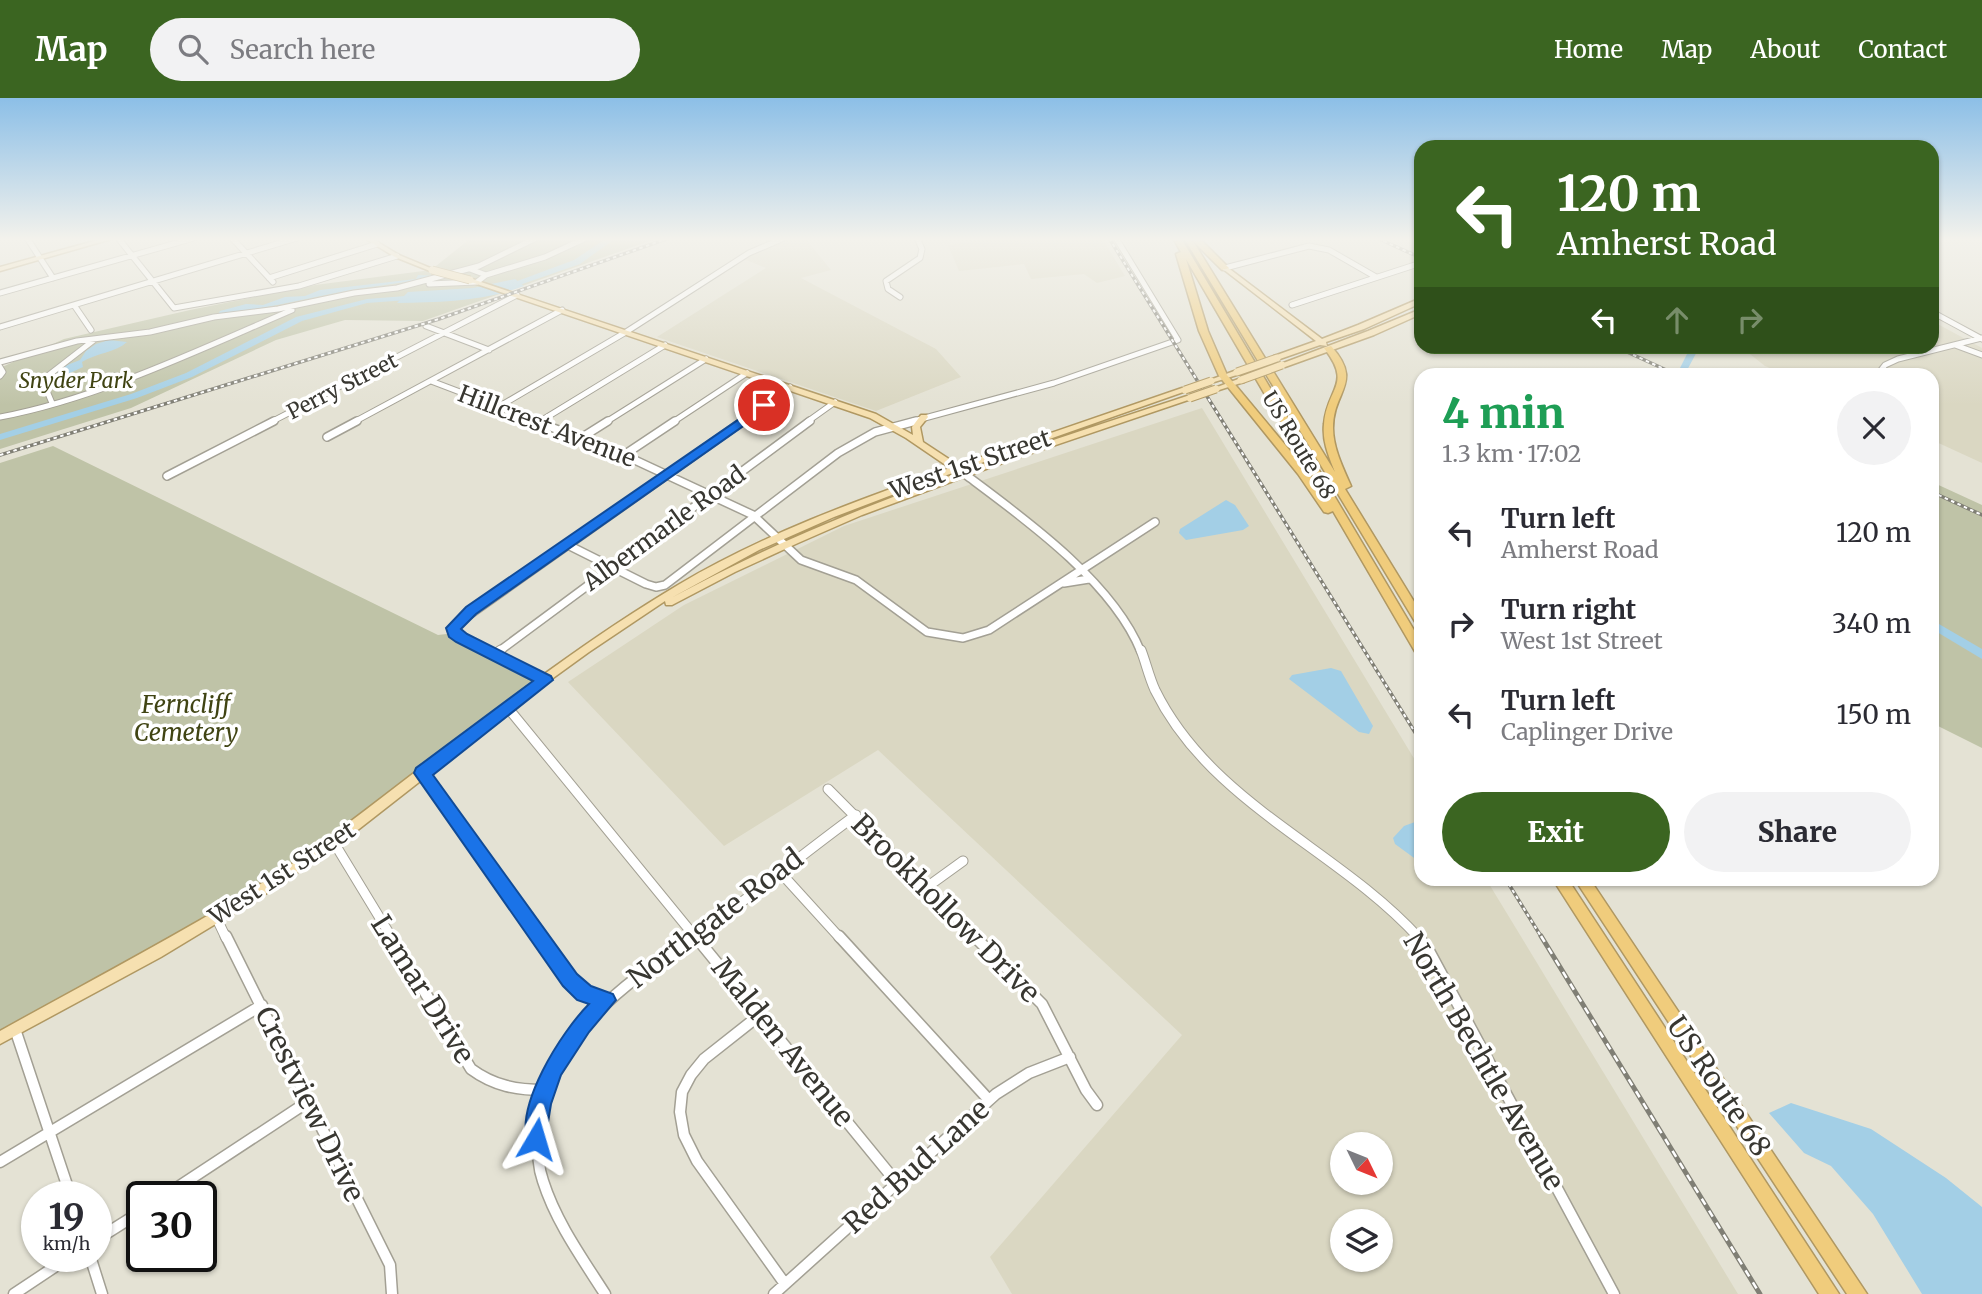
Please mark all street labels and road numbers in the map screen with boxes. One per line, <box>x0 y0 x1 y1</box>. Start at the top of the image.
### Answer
street label: Perry Street <box>282 347 402 425</box>
street label: Hillcrest Avenue <box>454 378 640 474</box>
street label: US Route 68 <box>1256 386 1342 504</box>
street label: West 1st Street <box>884 422 1055 506</box>
street label: Albermarle Road <box>576 459 751 598</box>
street label: Brookhollow Drive <box>844 806 1048 1010</box>
street label: West 1st Street <box>202 814 362 932</box>
street label: Northgate Road <box>620 840 810 996</box>
street label: Lamar Drive <box>363 908 483 1070</box>
street label: North Bechtle Avenue <box>1395 926 1573 1196</box>
street label: Malden Avenue <box>704 950 862 1134</box>
street label: Crestview Drive <box>247 1001 373 1207</box>
street label: US Route 68 <box>1659 1009 1779 1163</box>
street label: Red Bud Lane <box>836 1091 996 1241</box>

